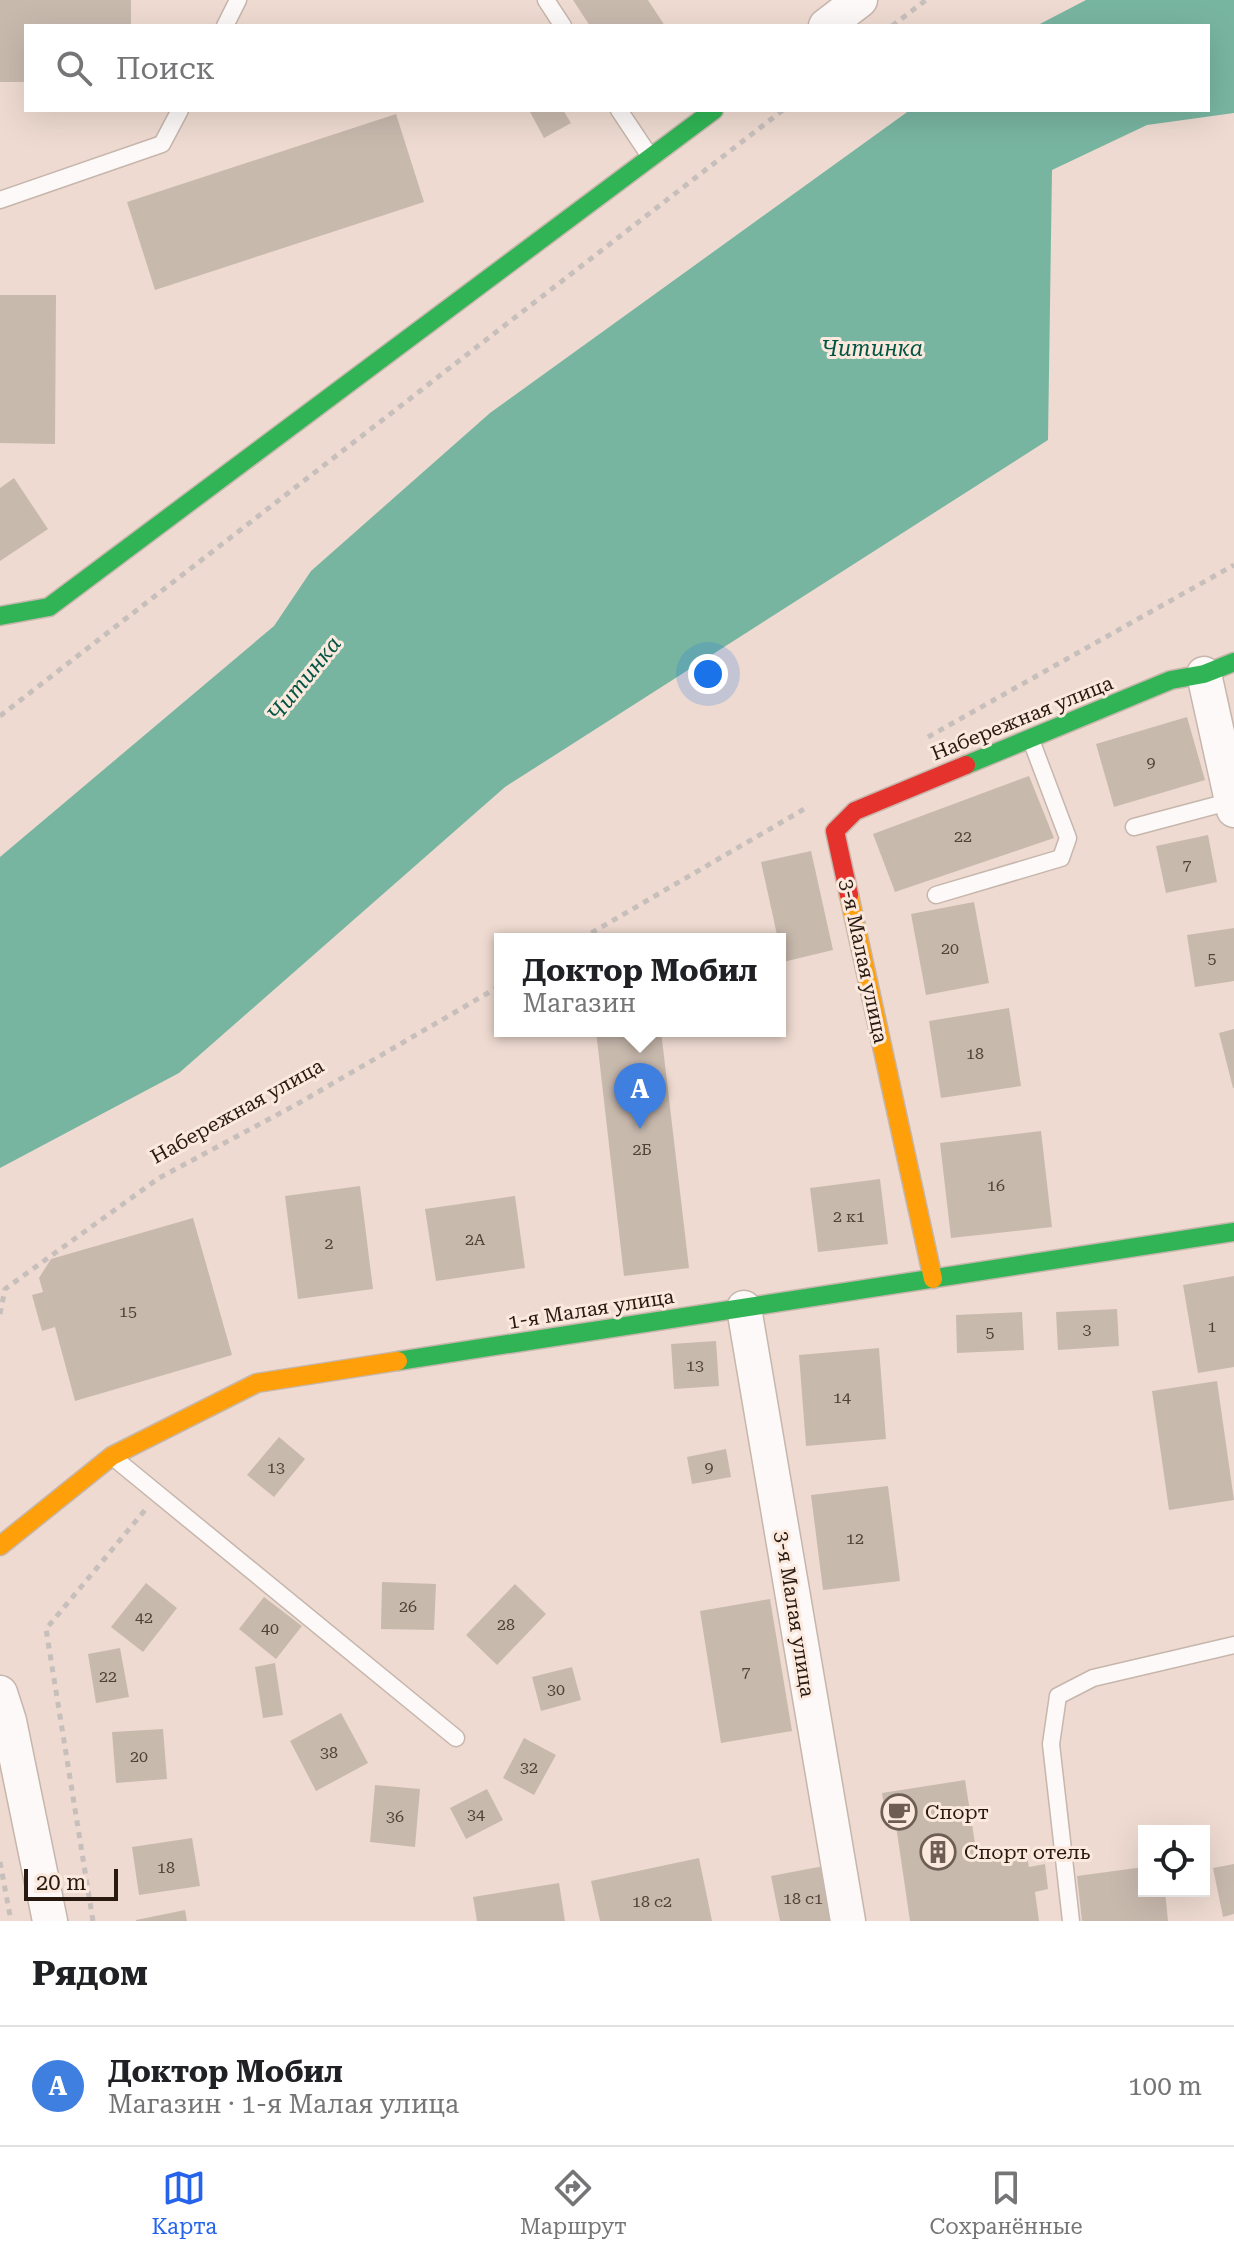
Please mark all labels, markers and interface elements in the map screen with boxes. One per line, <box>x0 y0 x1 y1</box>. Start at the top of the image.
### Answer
search box <box>24 24 1210 112</box>
icon: search <box>52 46 96 90</box>
text: Поиск <box>116 51 215 86</box>
water label: Читинка <box>821 336 923 361</box>
water label: Читинка <box>262 631 346 727</box>
your location <box>688 654 728 694</box>
street label: Набережная улица <box>928 670 1117 765</box>
house number: 9 <box>1147 753 1156 772</box>
house number: 22 <box>954 827 972 846</box>
house number: 7 <box>1183 855 1192 874</box>
street label: 3-я Малая улица <box>835 877 893 1046</box>
popup <box>494 933 786 1037</box>
house number: 20 <box>941 939 959 958</box>
house number: 5 <box>1208 949 1217 968</box>
text: Доктор Мобил <box>523 953 757 988</box>
text: Магазин <box>523 988 636 1018</box>
house number: 18 <box>966 1044 984 1063</box>
street label: Набережная улица <box>146 1053 328 1169</box>
pin: A <box>614 1063 666 1129</box>
house number: 2Б <box>632 1140 652 1159</box>
house number: 16 <box>987 1176 1005 1195</box>
house number: 2 к1 <box>833 1207 865 1226</box>
house number: 2А <box>465 1230 486 1249</box>
house number: 2 <box>325 1234 334 1253</box>
street label: 1-я Малая улица <box>506 1284 676 1334</box>
house number: 15 <box>119 1302 137 1321</box>
house number: 1 <box>1208 1317 1217 1336</box>
house number: 3 <box>1083 1320 1092 1339</box>
house number: 5 <box>986 1323 995 1342</box>
house number: 13 <box>686 1356 704 1375</box>
house number: 14 <box>833 1388 851 1407</box>
house number: 13 <box>267 1458 285 1477</box>
house number: 9 <box>705 1458 714 1477</box>
street label: 3-я Малая улица <box>770 1529 820 1699</box>
house number: 12 <box>846 1529 864 1548</box>
house number: 26 <box>399 1597 417 1616</box>
house number: 42 <box>135 1608 153 1627</box>
house number: 28 <box>497 1615 515 1634</box>
house number: 40 <box>261 1619 279 1638</box>
house number: 7 <box>742 1662 751 1681</box>
house number: 22 <box>99 1667 117 1686</box>
house number: 30 <box>547 1680 565 1699</box>
house number: 38 <box>320 1743 338 1762</box>
house number: 20 <box>130 1747 148 1766</box>
house number: 32 <box>520 1758 538 1777</box>
cafe icon: Спорт <box>880 1793 918 1831</box>
place label: Спорт <box>925 1800 989 1824</box>
house number: 34 <box>467 1805 485 1824</box>
house number: 36 <box>386 1807 404 1826</box>
map controls <box>1138 1825 1210 1897</box>
button: locate <box>1138 1825 1210 1897</box>
building icon: Спорт отель <box>919 1833 957 1871</box>
place label: Спорт отель <box>964 1840 1091 1864</box>
house number: 18 <box>157 1858 175 1877</box>
scale bar <box>24 1865 118 1901</box>
text: 20 m <box>36 1870 86 1895</box>
house number: 18 с1 <box>783 1889 823 1908</box>
house number: 18 с2 <box>632 1892 672 1911</box>
text: Рядом <box>32 1953 148 1993</box>
text: Доктор Мобил <box>108 2054 343 2089</box>
text: A <box>49 2071 67 2101</box>
text: 100 m <box>1128 2071 1202 2101</box>
text: Магазин · 1-я Малая улица <box>108 2089 459 2119</box>
tab: Карта <box>151 2166 217 2239</box>
tab: Маршрут <box>520 2166 627 2239</box>
tab: Сохранённые <box>929 2166 1083 2239</box>

